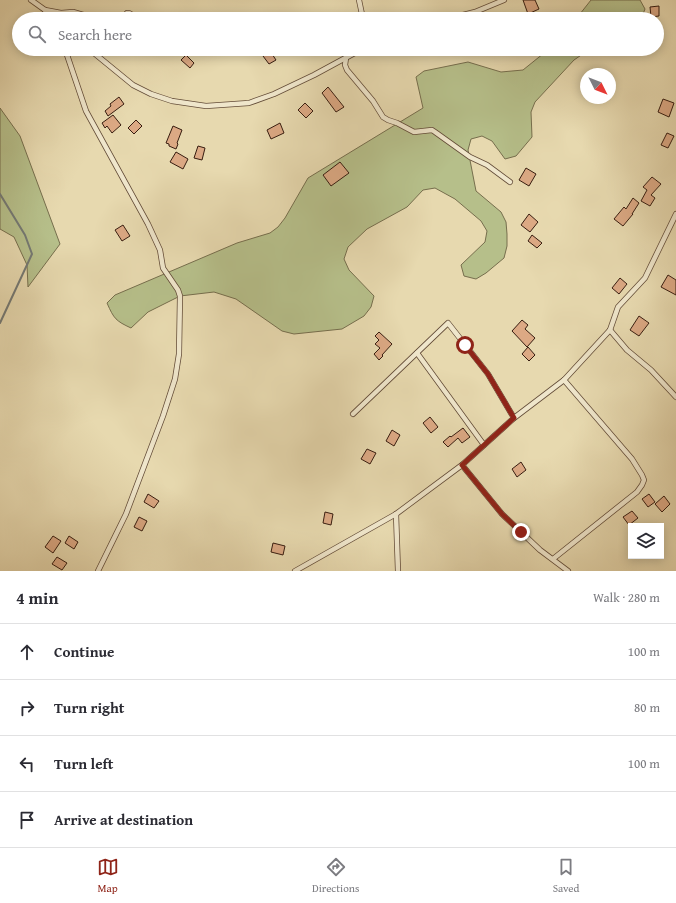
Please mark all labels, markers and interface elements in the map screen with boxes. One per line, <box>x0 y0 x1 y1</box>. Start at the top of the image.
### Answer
search box <box>12 12 664 56</box>
icon: search <box>26 23 48 45</box>
text: Search here <box>58 24 132 45</box>
north arrow <box>580 68 616 104</box>
route start <box>456 336 474 354</box>
route end <box>512 523 530 541</box>
map controls <box>628 523 664 559</box>
button: layers <box>628 523 664 559</box>
text: 4 min <box>16 585 58 610</box>
text: Walk · 280 m <box>593 588 660 607</box>
icon: ahead <box>16 641 38 663</box>
text: Continue <box>54 641 115 662</box>
text: 100 m <box>628 642 660 661</box>
icon: right <box>16 697 38 719</box>
text: Turn right <box>54 697 125 718</box>
text: 80 m <box>634 698 660 717</box>
icon: left <box>16 753 38 775</box>
text: Turn left <box>54 753 113 774</box>
text: 100 m <box>628 754 660 773</box>
icon: arrive <box>16 809 38 831</box>
text: Arrive at destination <box>54 809 193 830</box>
tab: Map <box>97 856 119 896</box>
tab: Directions <box>312 856 359 896</box>
tab: Saved <box>553 856 579 896</box>

